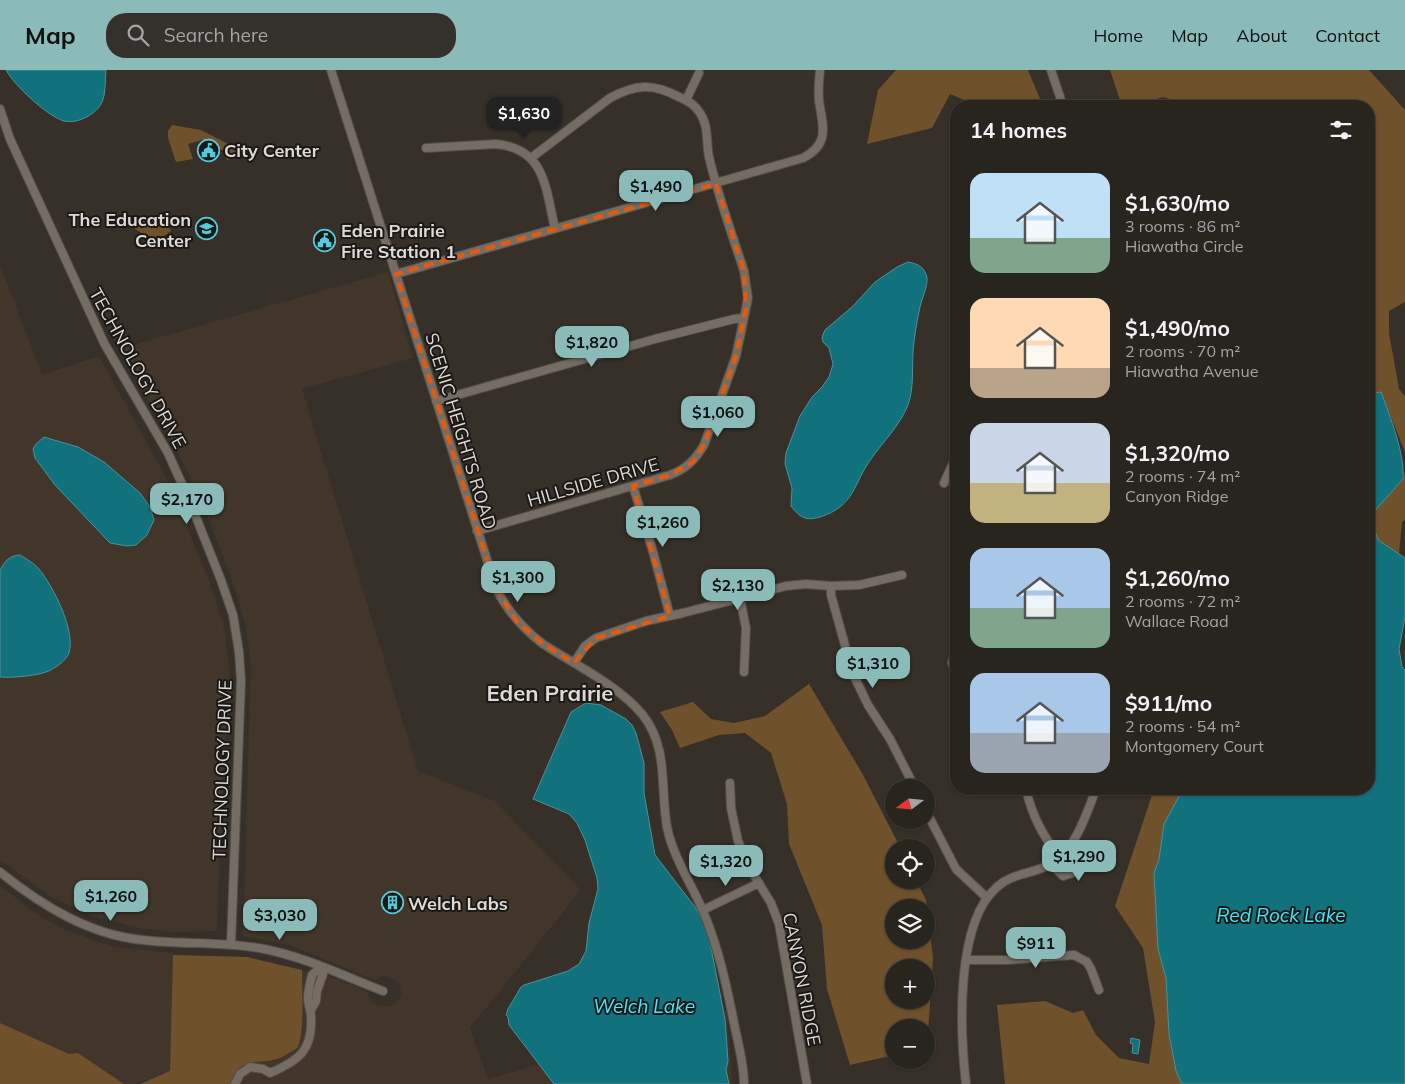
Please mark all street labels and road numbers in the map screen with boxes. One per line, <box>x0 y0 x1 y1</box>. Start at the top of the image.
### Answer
street label: TECHNOLOGY DRIVE <box>84 284 192 452</box>
street label: SCENIC HEIGHTS ROAD <box>420 330 502 532</box>
street label: HILLSIDE DRIVE <box>524 452 662 512</box>
street label: TECHNOLOGY DRIVE <box>207 680 237 860</box>
street label: CANYON RIDGE <box>778 910 826 1048</box>

